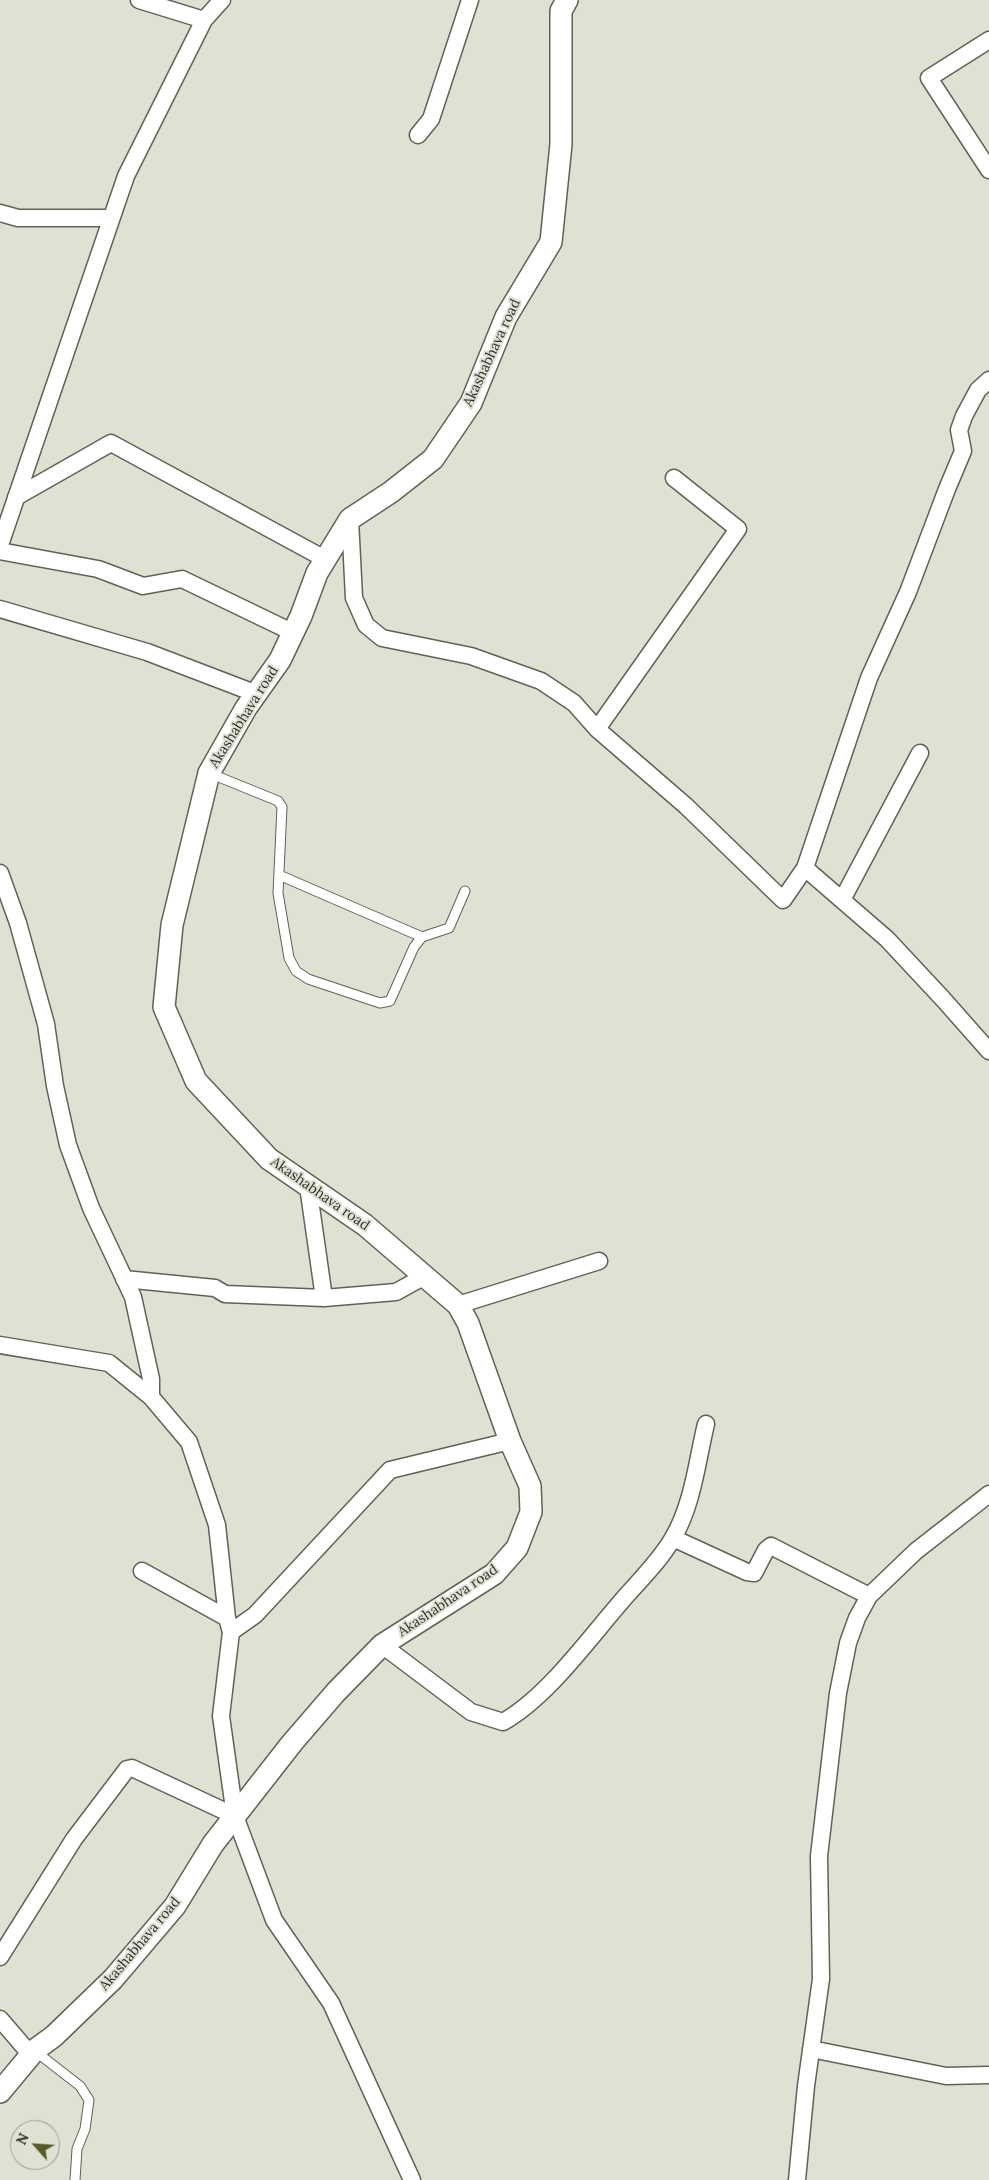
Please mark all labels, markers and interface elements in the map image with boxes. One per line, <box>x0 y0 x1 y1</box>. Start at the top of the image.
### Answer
street label: Akashabhava road <box>460 297 524 409</box>
street label: Akashabhava road <box>206 663 282 771</box>
street label: Akashabhava road <box>267 1154 373 1234</box>
street label: Akashabhava road <box>395 1561 501 1641</box>
street label: Akashabhava road <box>96 1894 184 1994</box>
north arrow <box>10 2120 60 2170</box>
text: N <box>12 2130 33 2148</box>

